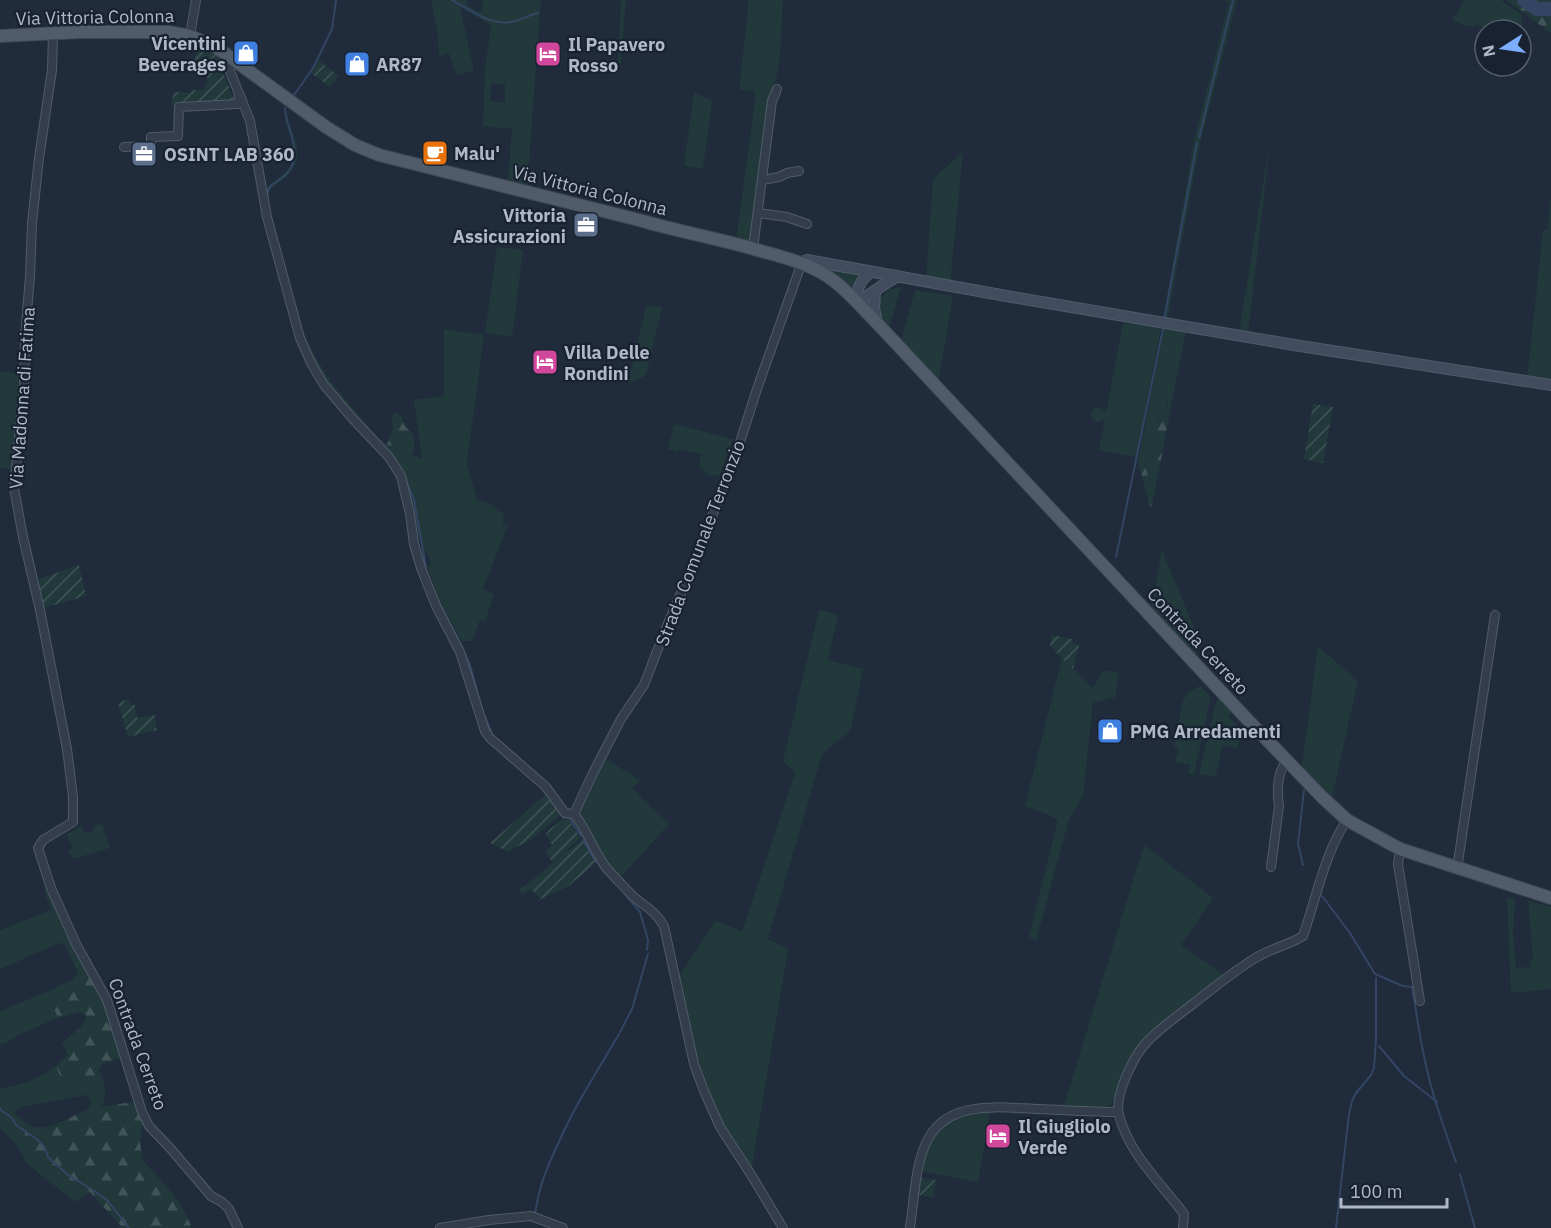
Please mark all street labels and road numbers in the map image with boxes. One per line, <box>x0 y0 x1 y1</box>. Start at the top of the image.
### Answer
street label: Via Vittoria Colonna <box>16 4 175 30</box>
street label: Via Vittoria Colonna <box>510 160 670 220</box>
street label: Via Madonna di Fatima <box>4 306 40 490</box>
street label: Strada Comunale Terronzio <box>650 437 750 649</box>
street label: Contrada Cerreto <box>1142 582 1254 700</box>
street label: Contrada Cerreto <box>103 975 173 1113</box>

